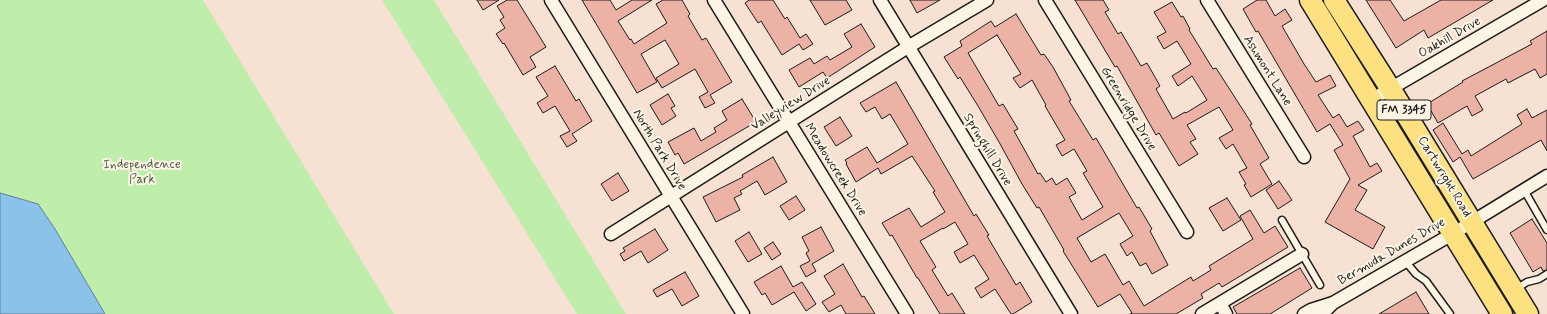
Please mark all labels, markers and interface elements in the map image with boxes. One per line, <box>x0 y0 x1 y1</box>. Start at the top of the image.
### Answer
street label: Oakhill Drive <box>1416 14 1484 62</box>
street label: Ashmont Lane <box>1239 33 1295 109</box>
street label: Greenridge Drive <box>1097 64 1159 154</box>
street label: Valleyview Drive <box>748 73 834 135</box>
road number: FM 3345 <box>1377 100 1431 120</box>
street label: North Park Drive <box>629 107 689 193</box>
street label: Springhill Drive <box>959 111 1015 189</box>
street label: Meadowcreek Drive <box>800 121 870 219</box>
street label: Cartwright Road <box>1414 134 1474 220</box>
park label: Independence Park <box>103 157 181 188</box>
street label: Bermuda Dunes Drive <box>1336 215 1448 289</box>

